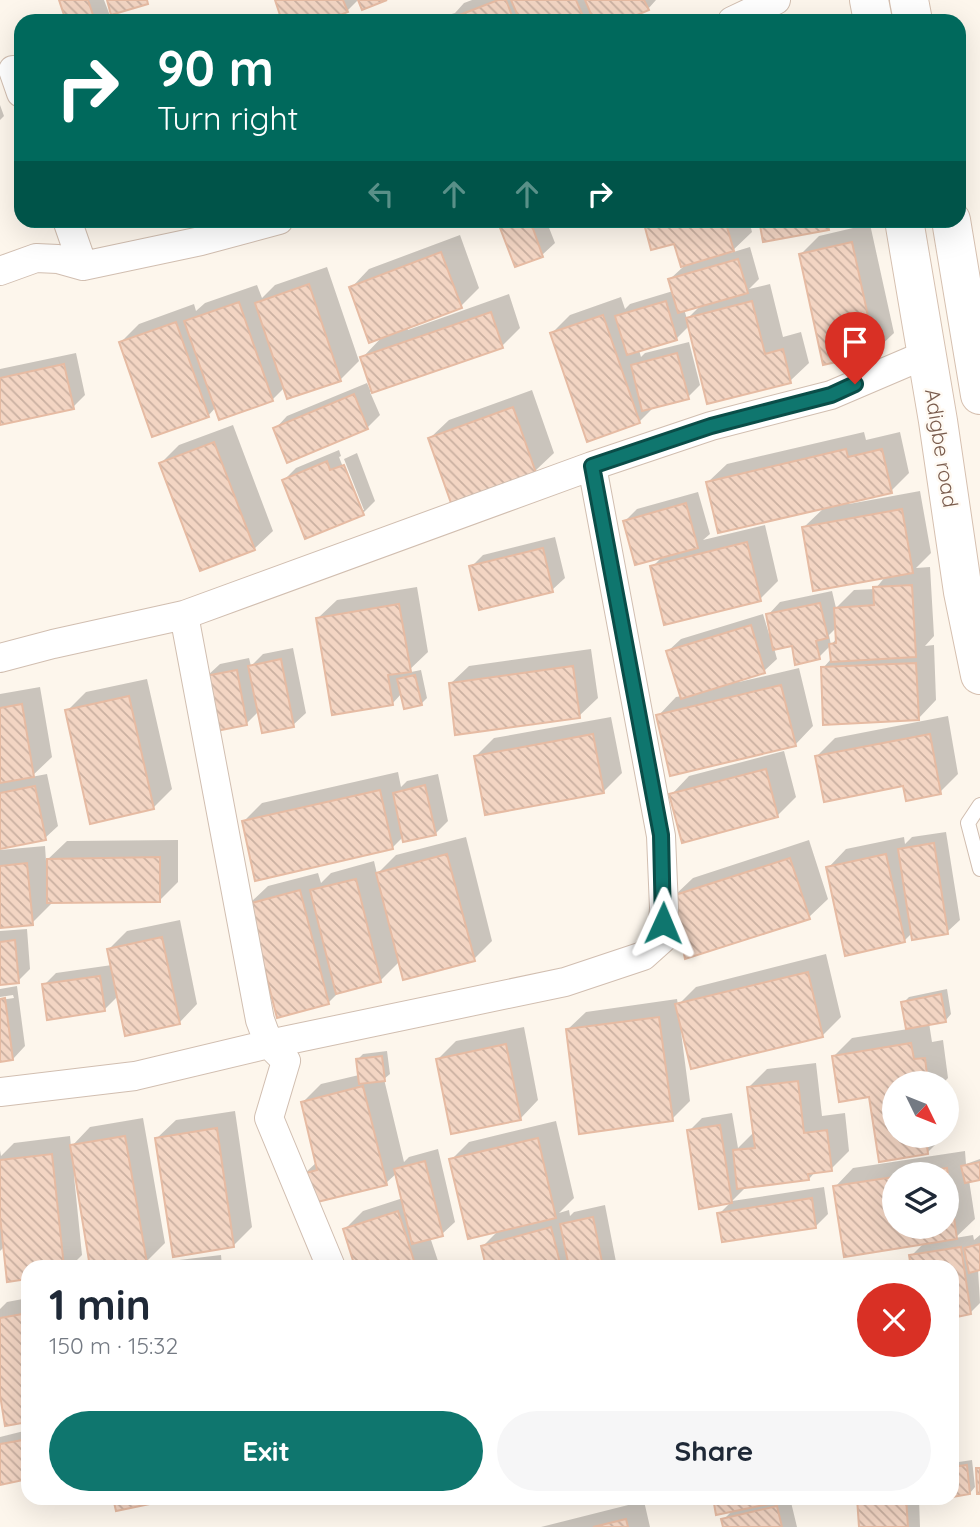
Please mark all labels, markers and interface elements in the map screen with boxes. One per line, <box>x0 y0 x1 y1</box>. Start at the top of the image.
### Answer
text: 90 m <box>157 37 274 98</box>
icon: right <box>42 42 133 133</box>
text: Turn right <box>157 98 298 138</box>
icon: left <box>362 175 400 213</box>
icon: ahead <box>435 175 473 213</box>
icon: ahead <box>508 175 546 213</box>
icon: right <box>581 175 619 213</box>
pin <box>825 312 885 384</box>
icon: arrive <box>836 323 874 361</box>
street label: Adigbe road <box>920 387 964 509</box>
position arrow <box>626 886 700 960</box>
north arrow <box>882 1071 959 1148</box>
map controls <box>882 1071 959 1239</box>
button: layers <box>882 1162 959 1239</box>
text: 1 min <box>49 1278 151 1331</box>
button: close <box>857 1283 931 1357</box>
text: 150 m · 15:32 <box>49 1331 178 1360</box>
button: Exit <box>49 1411 483 1491</box>
button: Share <box>497 1411 931 1491</box>

